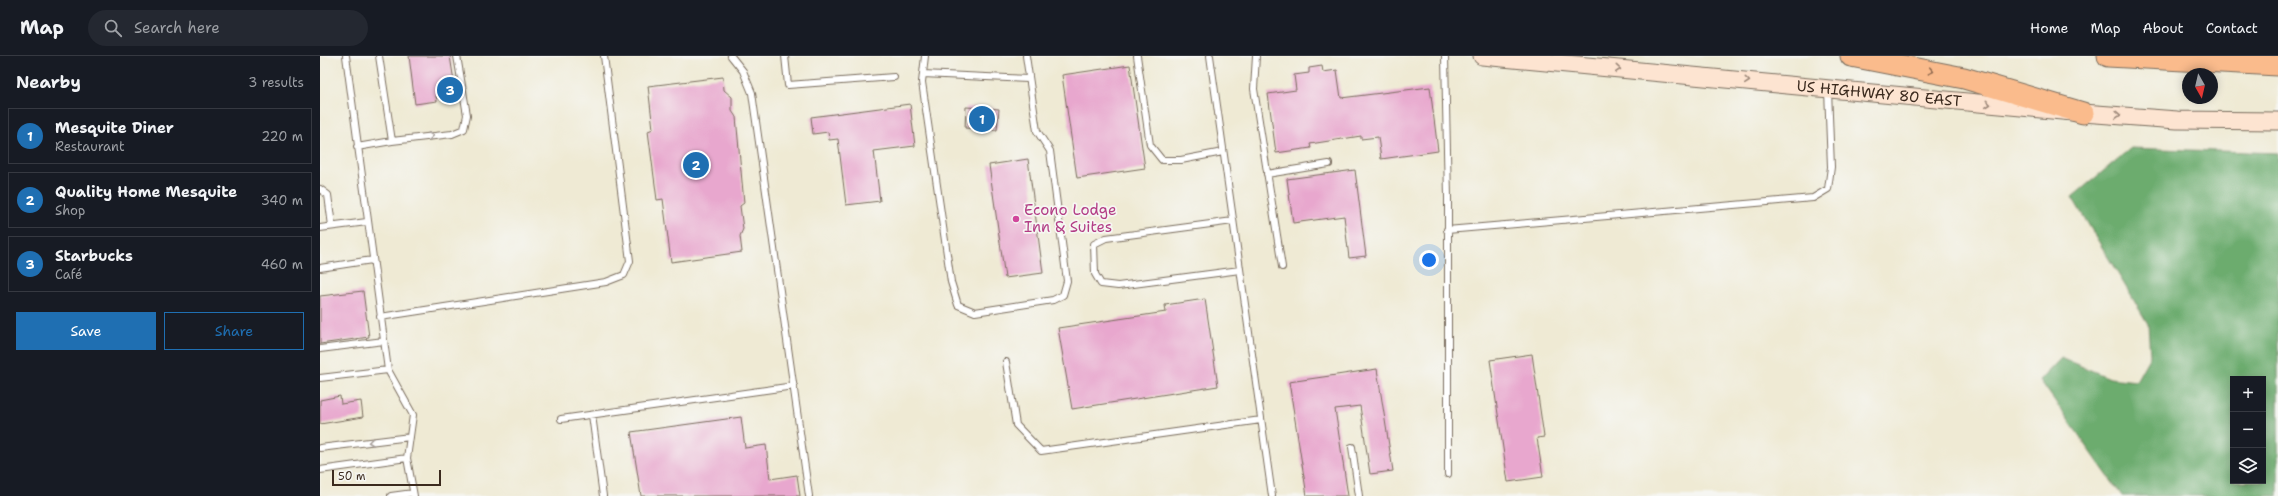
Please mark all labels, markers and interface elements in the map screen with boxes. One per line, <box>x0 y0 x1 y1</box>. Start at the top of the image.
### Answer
search box <box>88 10 368 46</box>
text: Map <box>20 15 64 40</box>
icon: search <box>102 17 124 39</box>
text: Search here <box>134 18 220 38</box>
text: Home <box>2030 19 2069 37</box>
text: Map <box>2091 19 2121 37</box>
text: About <box>2143 19 2184 37</box>
text: Contact <box>2206 19 2258 37</box>
one-way arrow <box>1615 64 1621 73</box>
one-way arrow <box>1928 67 1934 75</box>
north arrow <box>2182 68 2218 104</box>
text: Nearby <box>16 71 81 93</box>
text: 3 results <box>248 74 304 91</box>
pin: 3 <box>437 75 463 105</box>
street label: US HIGHWAY 80 EAST <box>1796 76 1963 111</box>
one-way arrow <box>1744 77 1751 86</box>
one-way arrow <box>1985 100 1991 109</box>
pin: 1 <box>969 104 995 134</box>
one-way arrow <box>2115 111 2121 119</box>
text: Mesquite Diner <box>55 118 174 138</box>
text: 1 <box>27 128 33 145</box>
text: 220 m <box>261 128 303 145</box>
one-way arrow <box>428 132 434 141</box>
text: Restaurant <box>55 138 125 155</box>
pin: 2 <box>683 150 709 180</box>
text: Quality Home Mesquite <box>55 182 237 202</box>
text: 2 <box>25 192 35 209</box>
text: 340 m <box>261 192 303 209</box>
place label: Econo Lodge Inn & Suites <box>1024 200 1117 237</box>
text: Shop <box>55 202 85 219</box>
marker: Econo Lodge Inn & Suites <box>1011 214 1021 224</box>
text: Starbucks <box>55 246 133 266</box>
your location <box>1419 250 1439 270</box>
text: 3 <box>25 256 35 273</box>
text: 460 m <box>261 256 303 273</box>
text: Café <box>55 266 82 283</box>
button: Save <box>16 312 156 350</box>
button: Share <box>164 312 304 350</box>
map controls <box>2230 376 2266 484</box>
button: + <box>2230 376 2266 412</box>
button: − <box>2230 412 2266 448</box>
one-way arrow <box>368 437 374 446</box>
button: layers <box>2230 448 2266 484</box>
scale bar <box>332 468 441 487</box>
text: 50 m <box>338 469 366 484</box>

